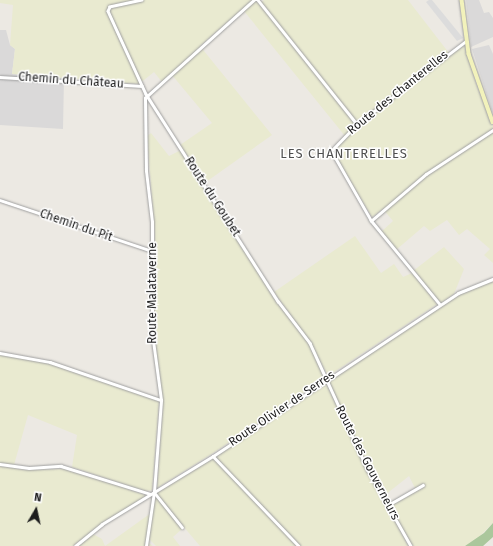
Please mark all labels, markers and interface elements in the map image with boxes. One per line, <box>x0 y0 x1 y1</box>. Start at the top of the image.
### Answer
street label: Route des Chanterelles <box>345 48 451 138</box>
street label: Chemin du Château <box>18 70 124 92</box>
district label: LES CHANTERELLES <box>280 146 408 162</box>
street label: Route du Goubet <box>181 155 243 239</box>
street label: Chemin du Pit <box>38 207 114 245</box>
street label: Route Malataverne <box>146 242 160 344</box>
street label: Route Olivier de Serres <box>226 368 338 450</box>
street label: Route des Gouverneurs <box>332 403 402 523</box>
north arrow <box>16 490 56 530</box>
text: N <box>33 491 43 505</box>

